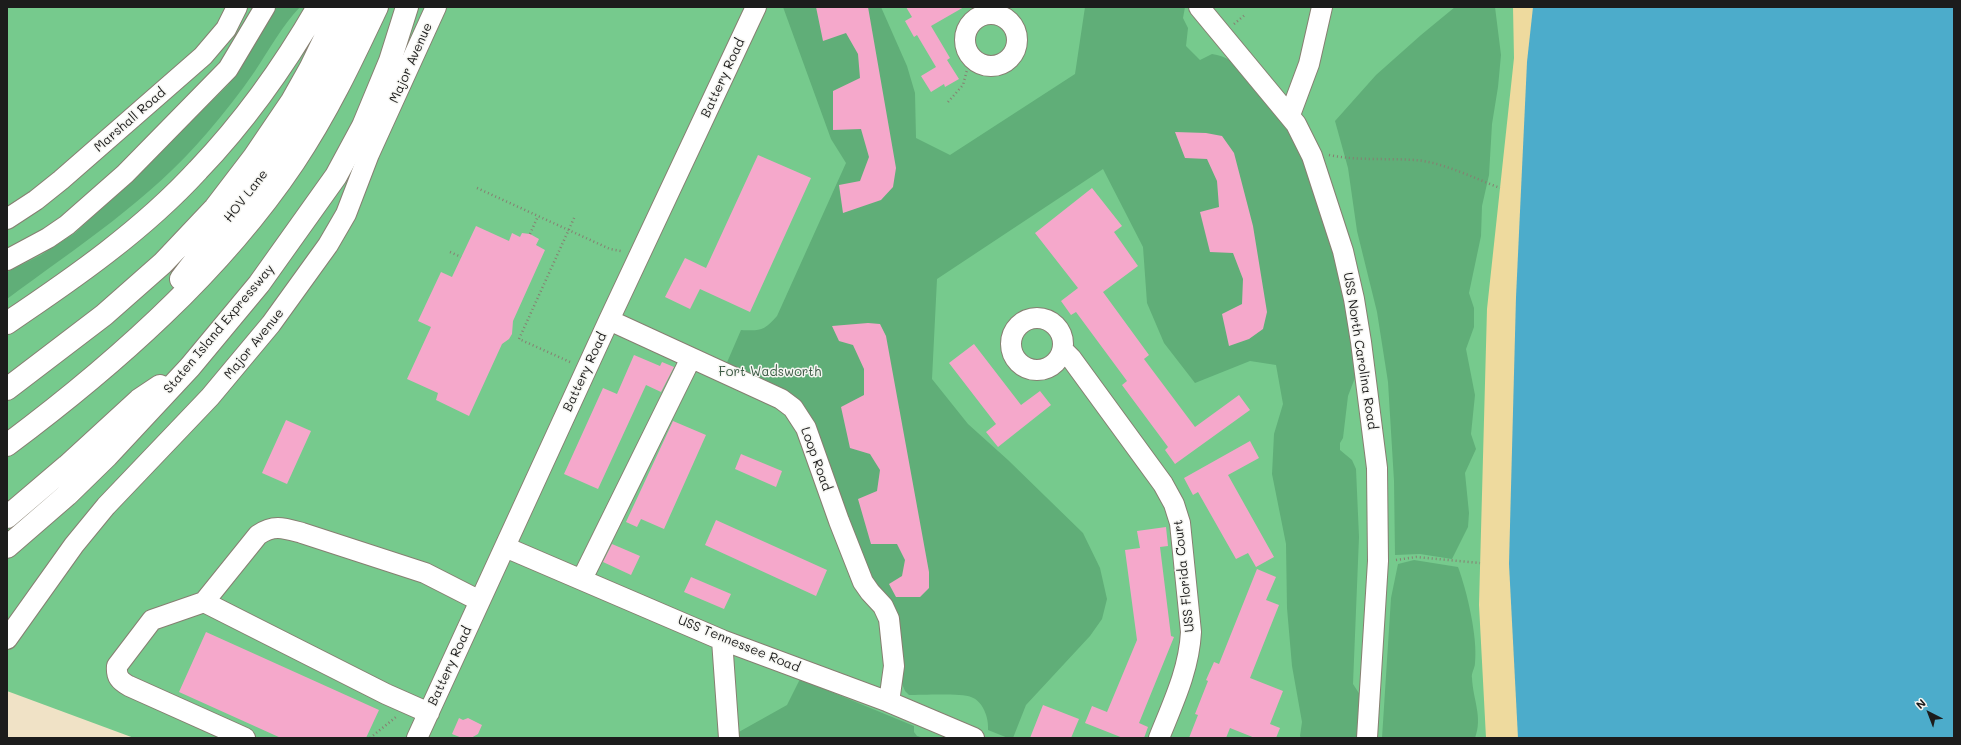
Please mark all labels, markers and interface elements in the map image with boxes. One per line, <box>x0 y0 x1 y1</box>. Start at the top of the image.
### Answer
street label: Major Avenue <box>386 20 436 106</box>
street label: Battery Road <box>698 36 748 120</box>
street label: Marshall Road <box>91 85 169 155</box>
street label: HOV Lane <box>221 167 271 225</box>
street label: Staten Island Expressway <box>160 261 278 397</box>
street label: USS North Carolina Road <box>1340 271 1380 431</box>
street label: Major Avenue <box>221 306 287 382</box>
street label: Battery Road <box>560 330 610 414</box>
park label: Fort Wadsworth <box>719 364 821 380</box>
street label: Loop Road <box>797 425 835 493</box>
street label: USS Florida Court <box>1170 519 1198 633</box>
street label: USS Tennessee Road <box>676 612 802 676</box>
street label: Battery Road <box>425 624 475 708</box>
north arrow <box>1909 693 1949 733</box>
text: N <box>1913 695 1929 712</box>

